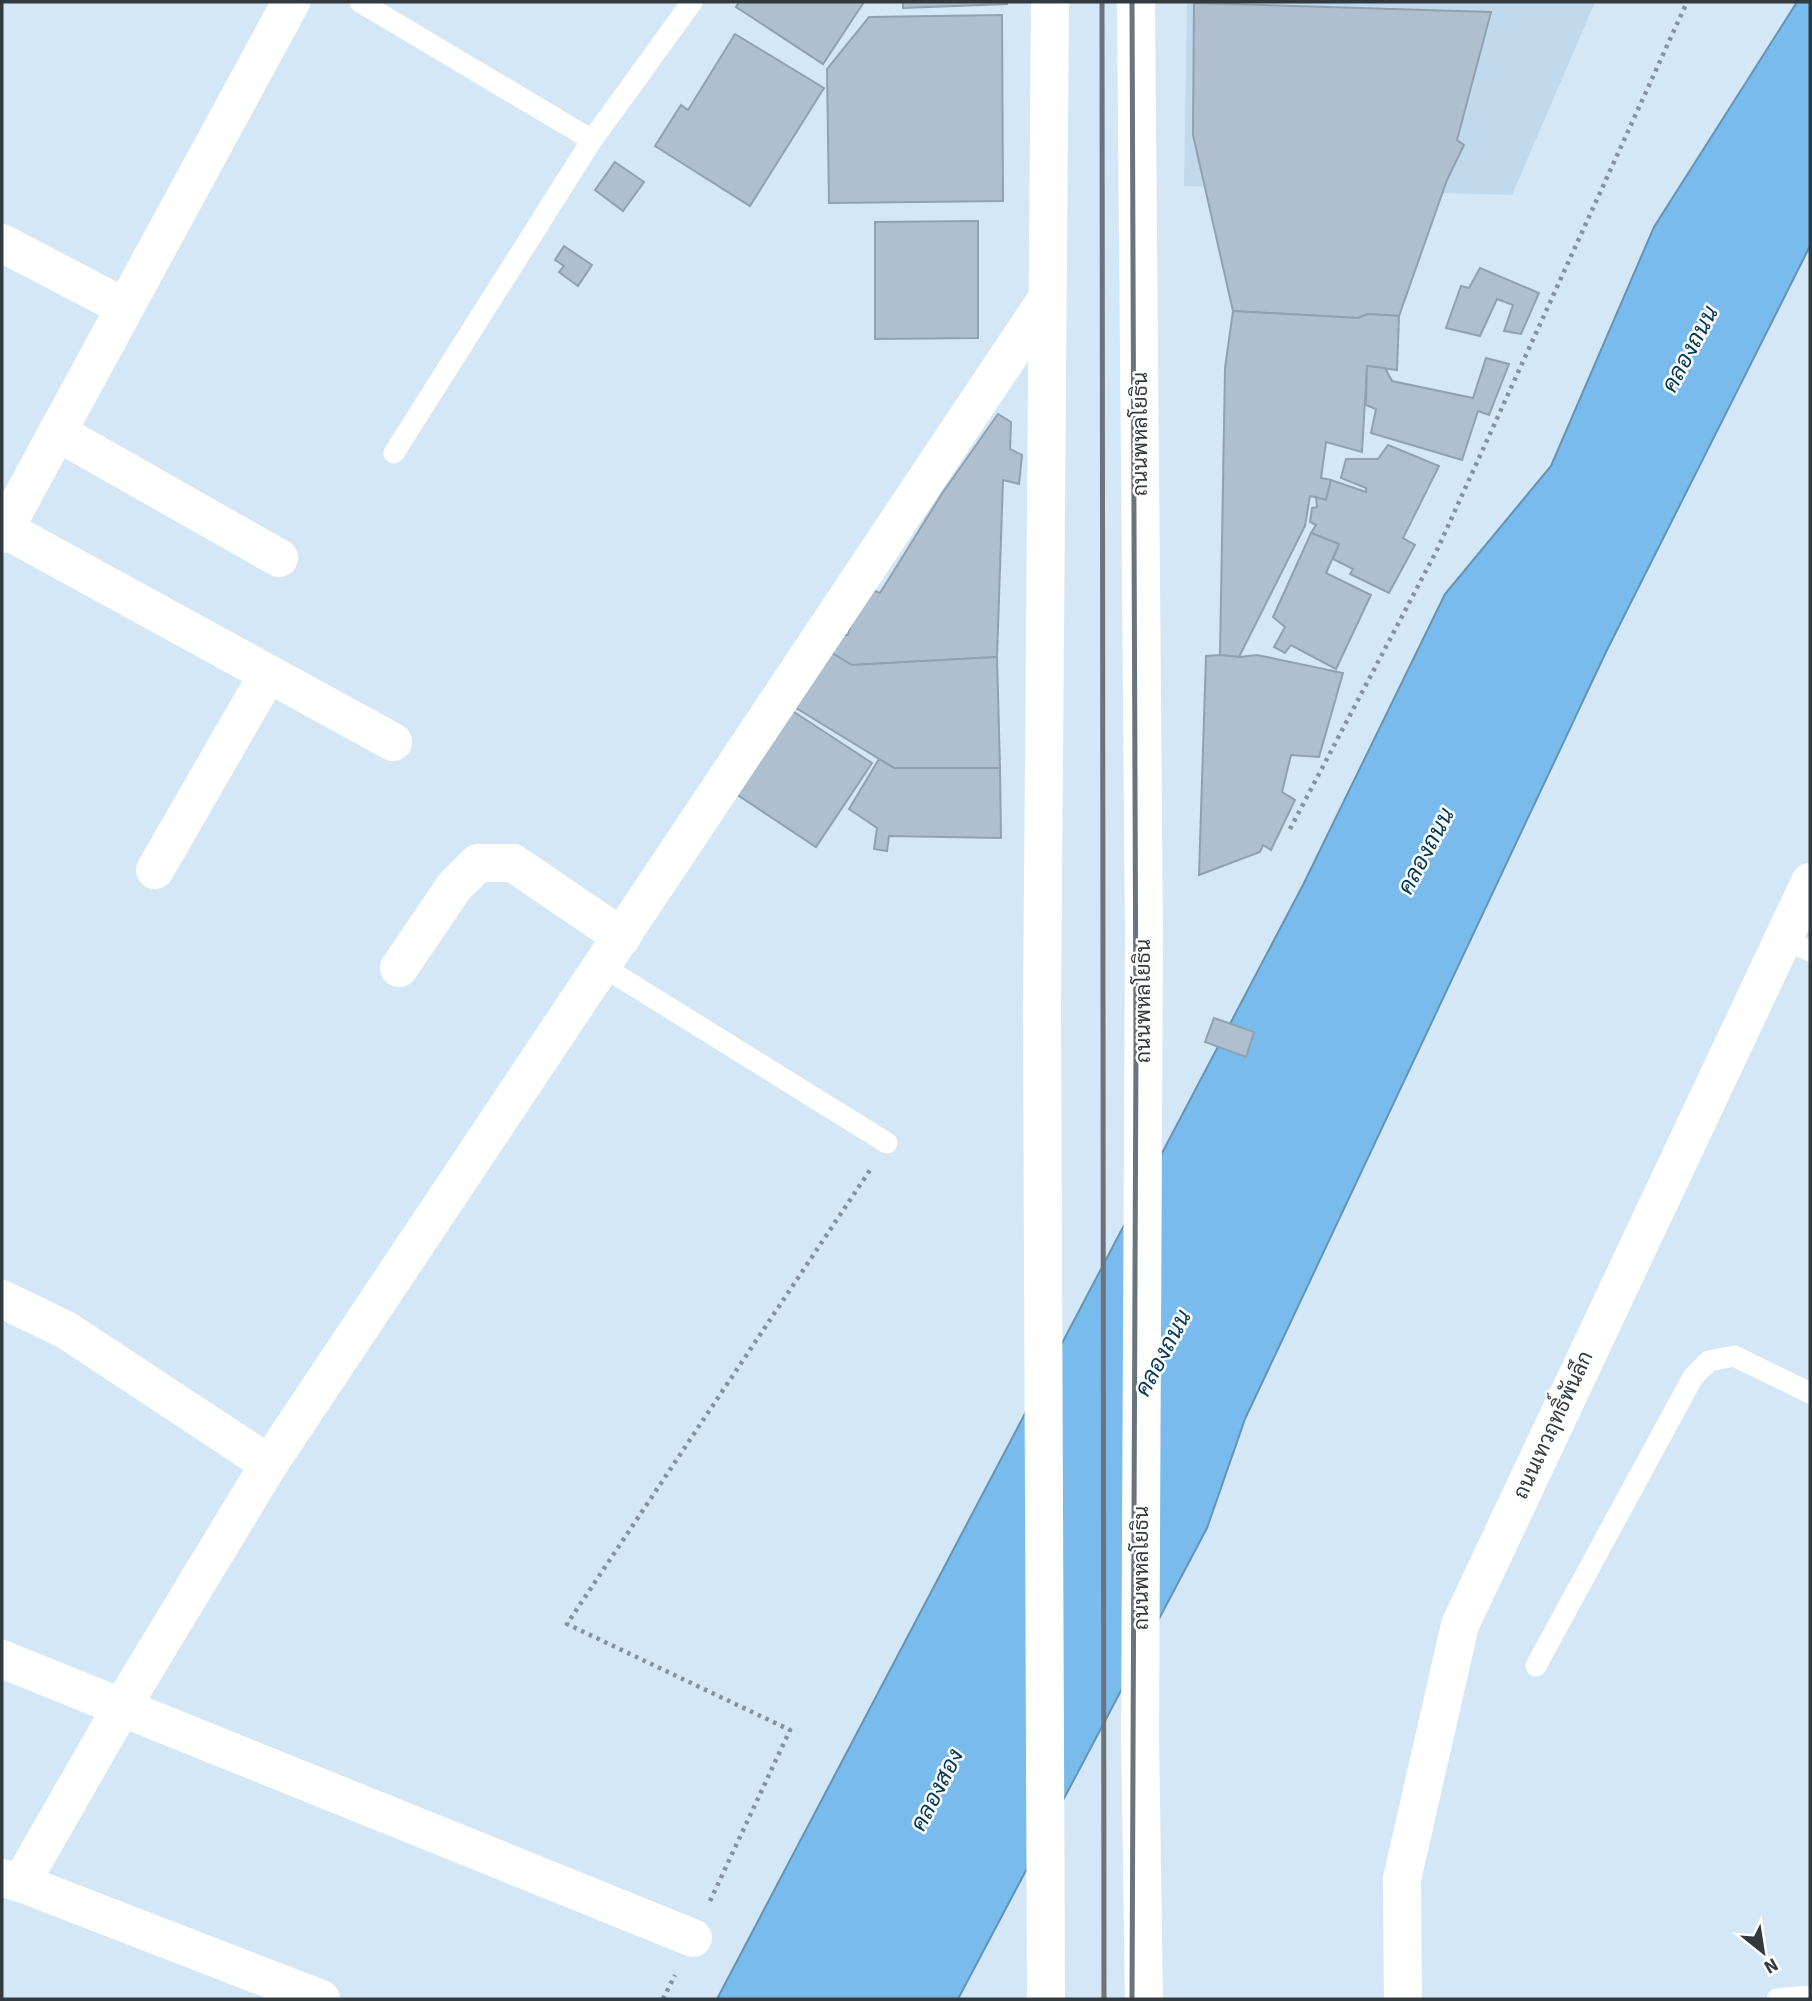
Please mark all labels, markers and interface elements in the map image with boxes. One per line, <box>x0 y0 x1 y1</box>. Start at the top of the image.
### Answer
water label: คลองถนน <box>1653 300 1727 398</box>
street label: ถนนพหลโยธิน <box>1125 372 1155 496</box>
water label: คลองถนน <box>1389 802 1463 900</box>
street label: ถนนพหลโยธิน <box>1128 939 1158 1063</box>
water label: คลองถนน <box>1126 1304 1200 1402</box>
street label: ถนนเทวฤทธิ์พันลึก <box>1501 1344 1600 1504</box>
street label: ถนนพหลโยธิน <box>1126 1506 1156 1630</box>
water label: คลองสอง <box>902 1743 972 1837</box>
north arrow <box>1728 1917 1798 1987</box>
text: N <box>1759 1951 1783 1980</box>

